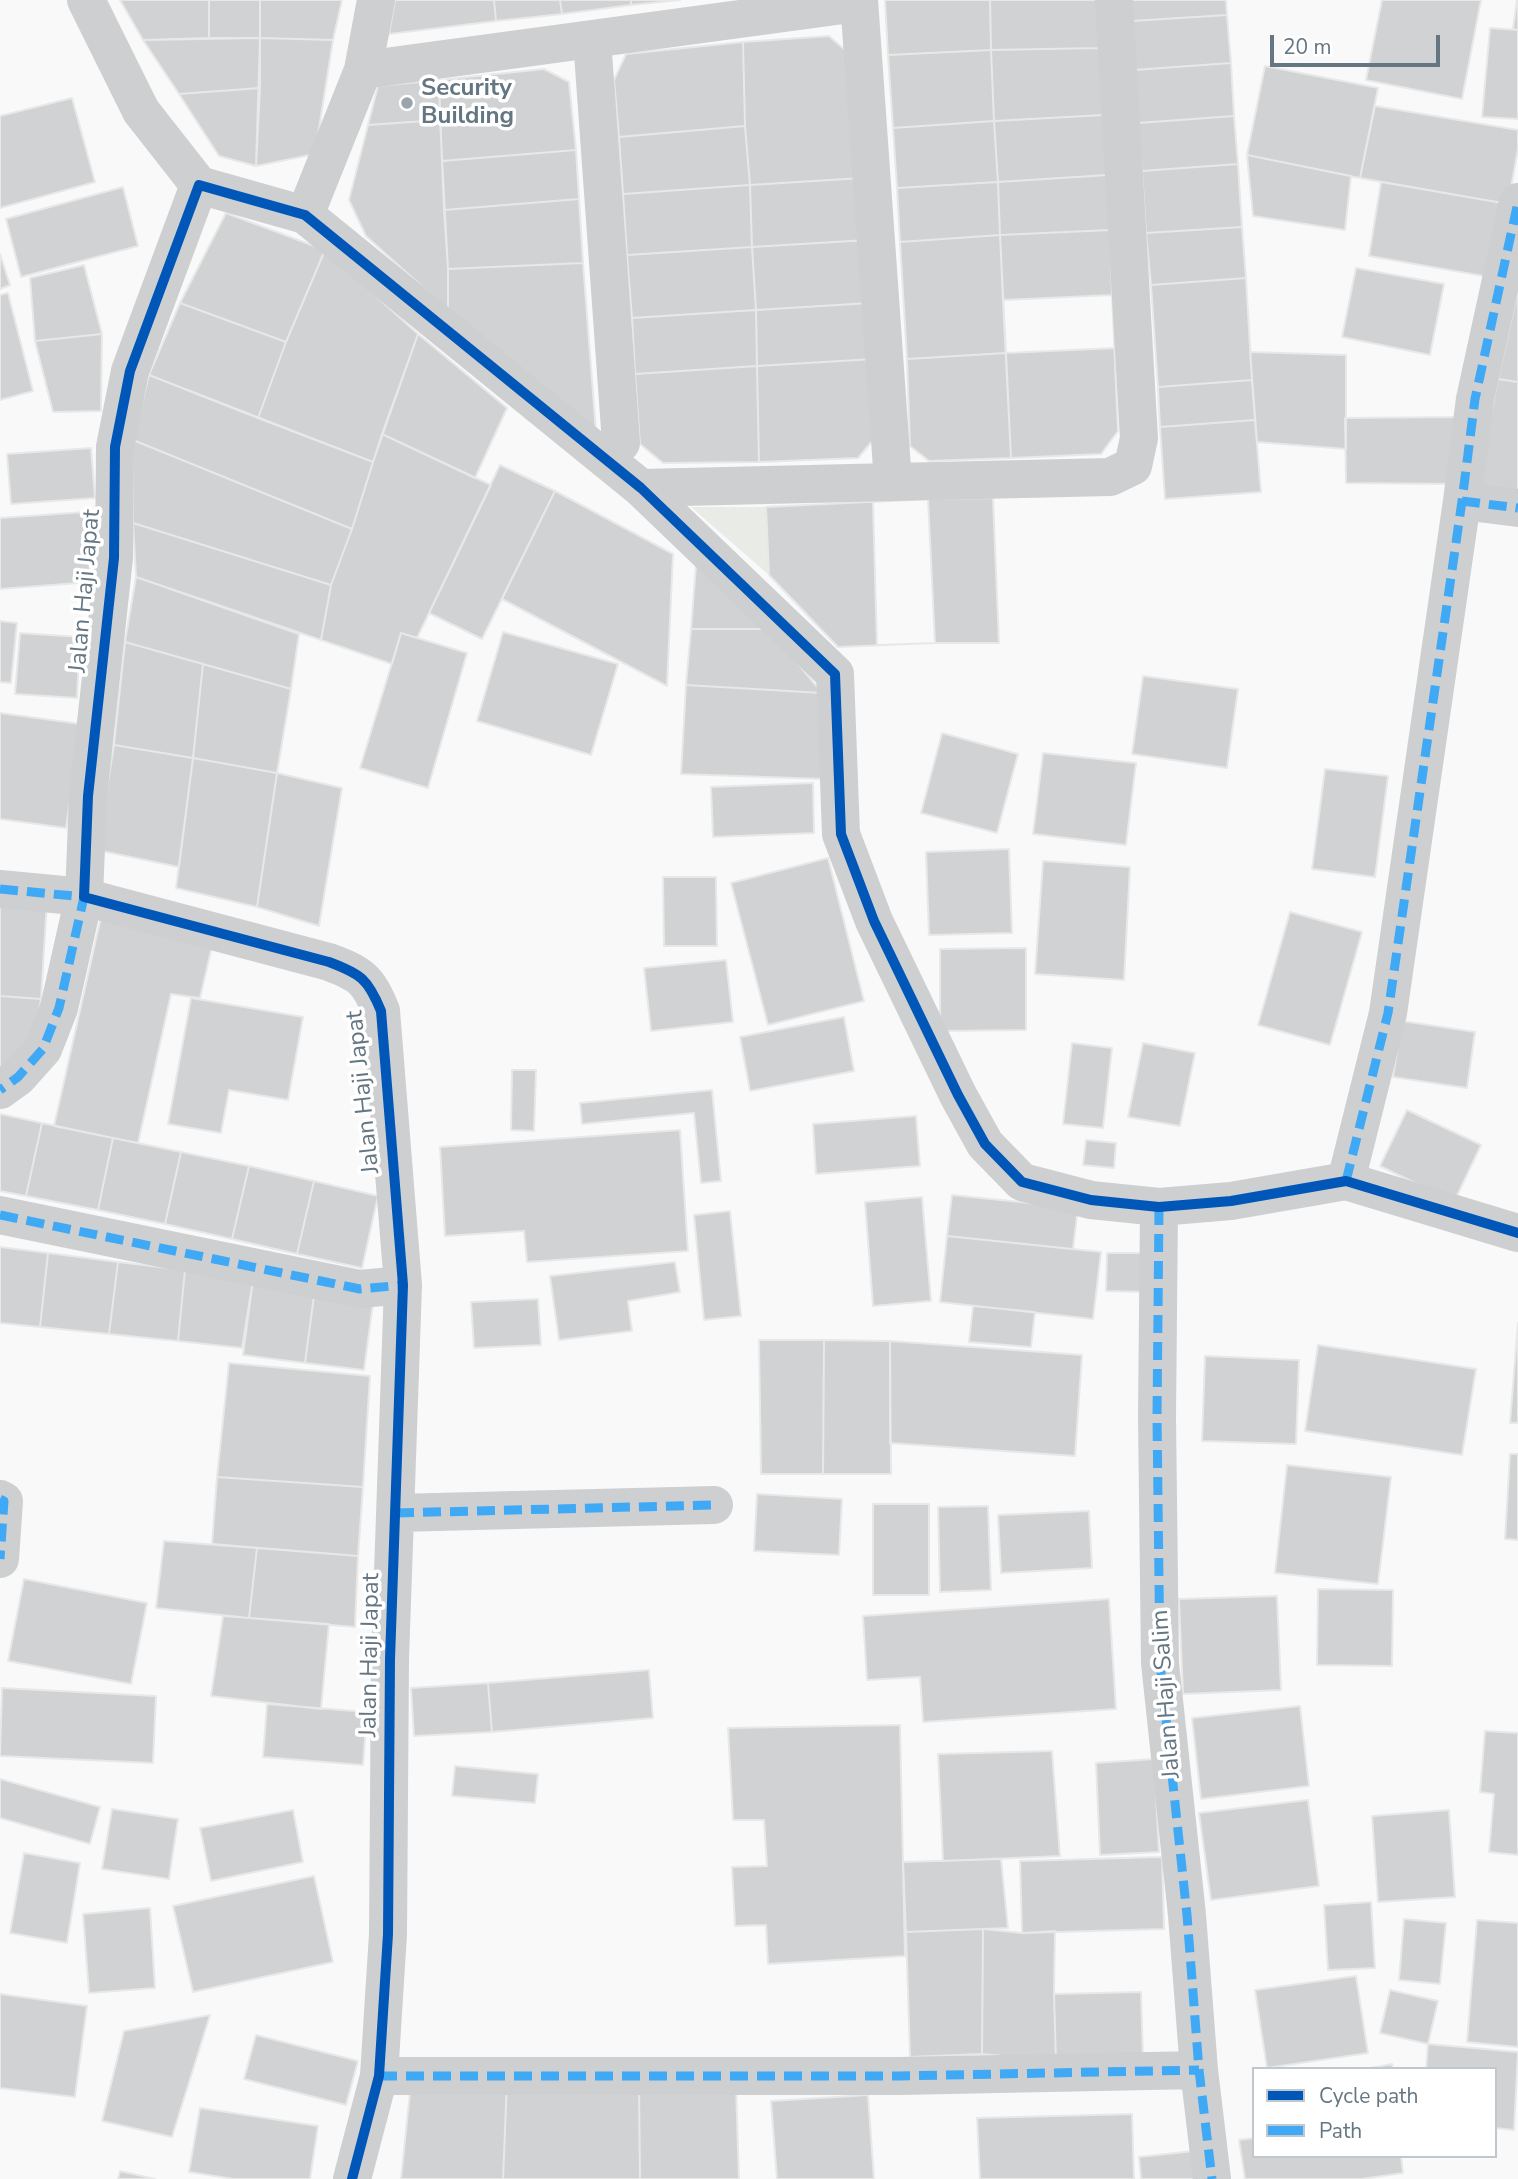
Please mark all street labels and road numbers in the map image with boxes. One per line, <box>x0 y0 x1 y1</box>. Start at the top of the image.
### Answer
street label: Jalan Haji Japat <box>65 508 107 674</box>
street label: Jalan Haji Japat <box>341 1009 387 1175</box>
street label: Jalan Haji Japat <box>355 1573 387 1737</box>
street label: Jalan Haji Salim <box>1147 1609 1187 1779</box>

